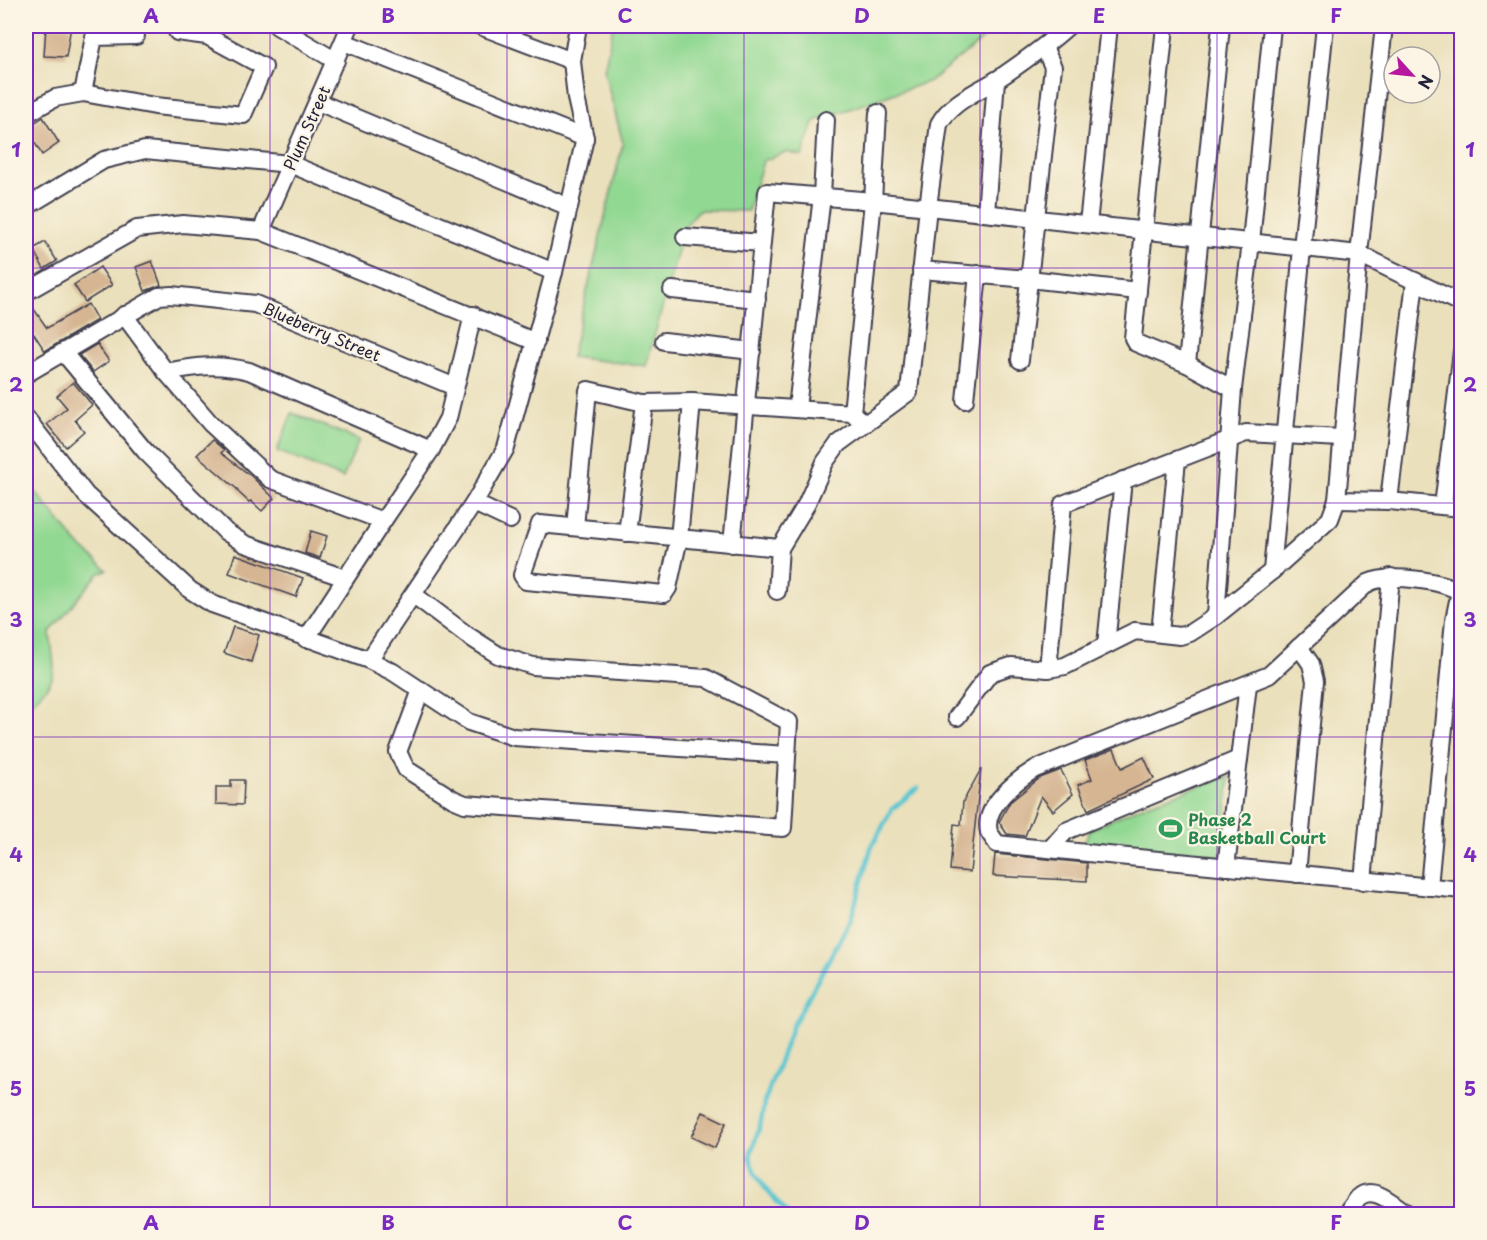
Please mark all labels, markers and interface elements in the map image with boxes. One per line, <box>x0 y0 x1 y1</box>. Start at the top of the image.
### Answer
text: A <box>143 0 159 30</box>
text: B <box>381 0 395 30</box>
text: C <box>617 0 633 30</box>
text: D <box>854 0 870 30</box>
text: E <box>1093 0 1105 30</box>
text: F <box>1330 0 1342 30</box>
north arrow <box>1382 45 1442 105</box>
text: N <box>1413 71 1440 93</box>
street label: Plum Street <box>277 81 336 174</box>
text: 1 <box>11 134 21 164</box>
text: 1 <box>1465 134 1475 164</box>
street label: Blueberry Street <box>259 295 385 367</box>
text: 2 <box>9 369 23 399</box>
text: 2 <box>1463 369 1477 399</box>
text: 3 <box>9 604 23 634</box>
text: 3 <box>1463 604 1477 634</box>
place label: Phase 2 Basketball Court <box>1188 807 1327 849</box>
sports icon: Phase 2 Basketball Court <box>1157 815 1183 841</box>
text: 4 <box>9 839 23 869</box>
text: 4 <box>1463 839 1477 869</box>
text: 5 <box>10 1073 22 1103</box>
text: 5 <box>1464 1073 1476 1103</box>
text: A <box>143 1207 159 1237</box>
text: B <box>381 1207 395 1237</box>
text: C <box>617 1207 633 1237</box>
text: D <box>854 1207 870 1237</box>
text: E <box>1093 1207 1105 1237</box>
text: F <box>1330 1207 1342 1237</box>

